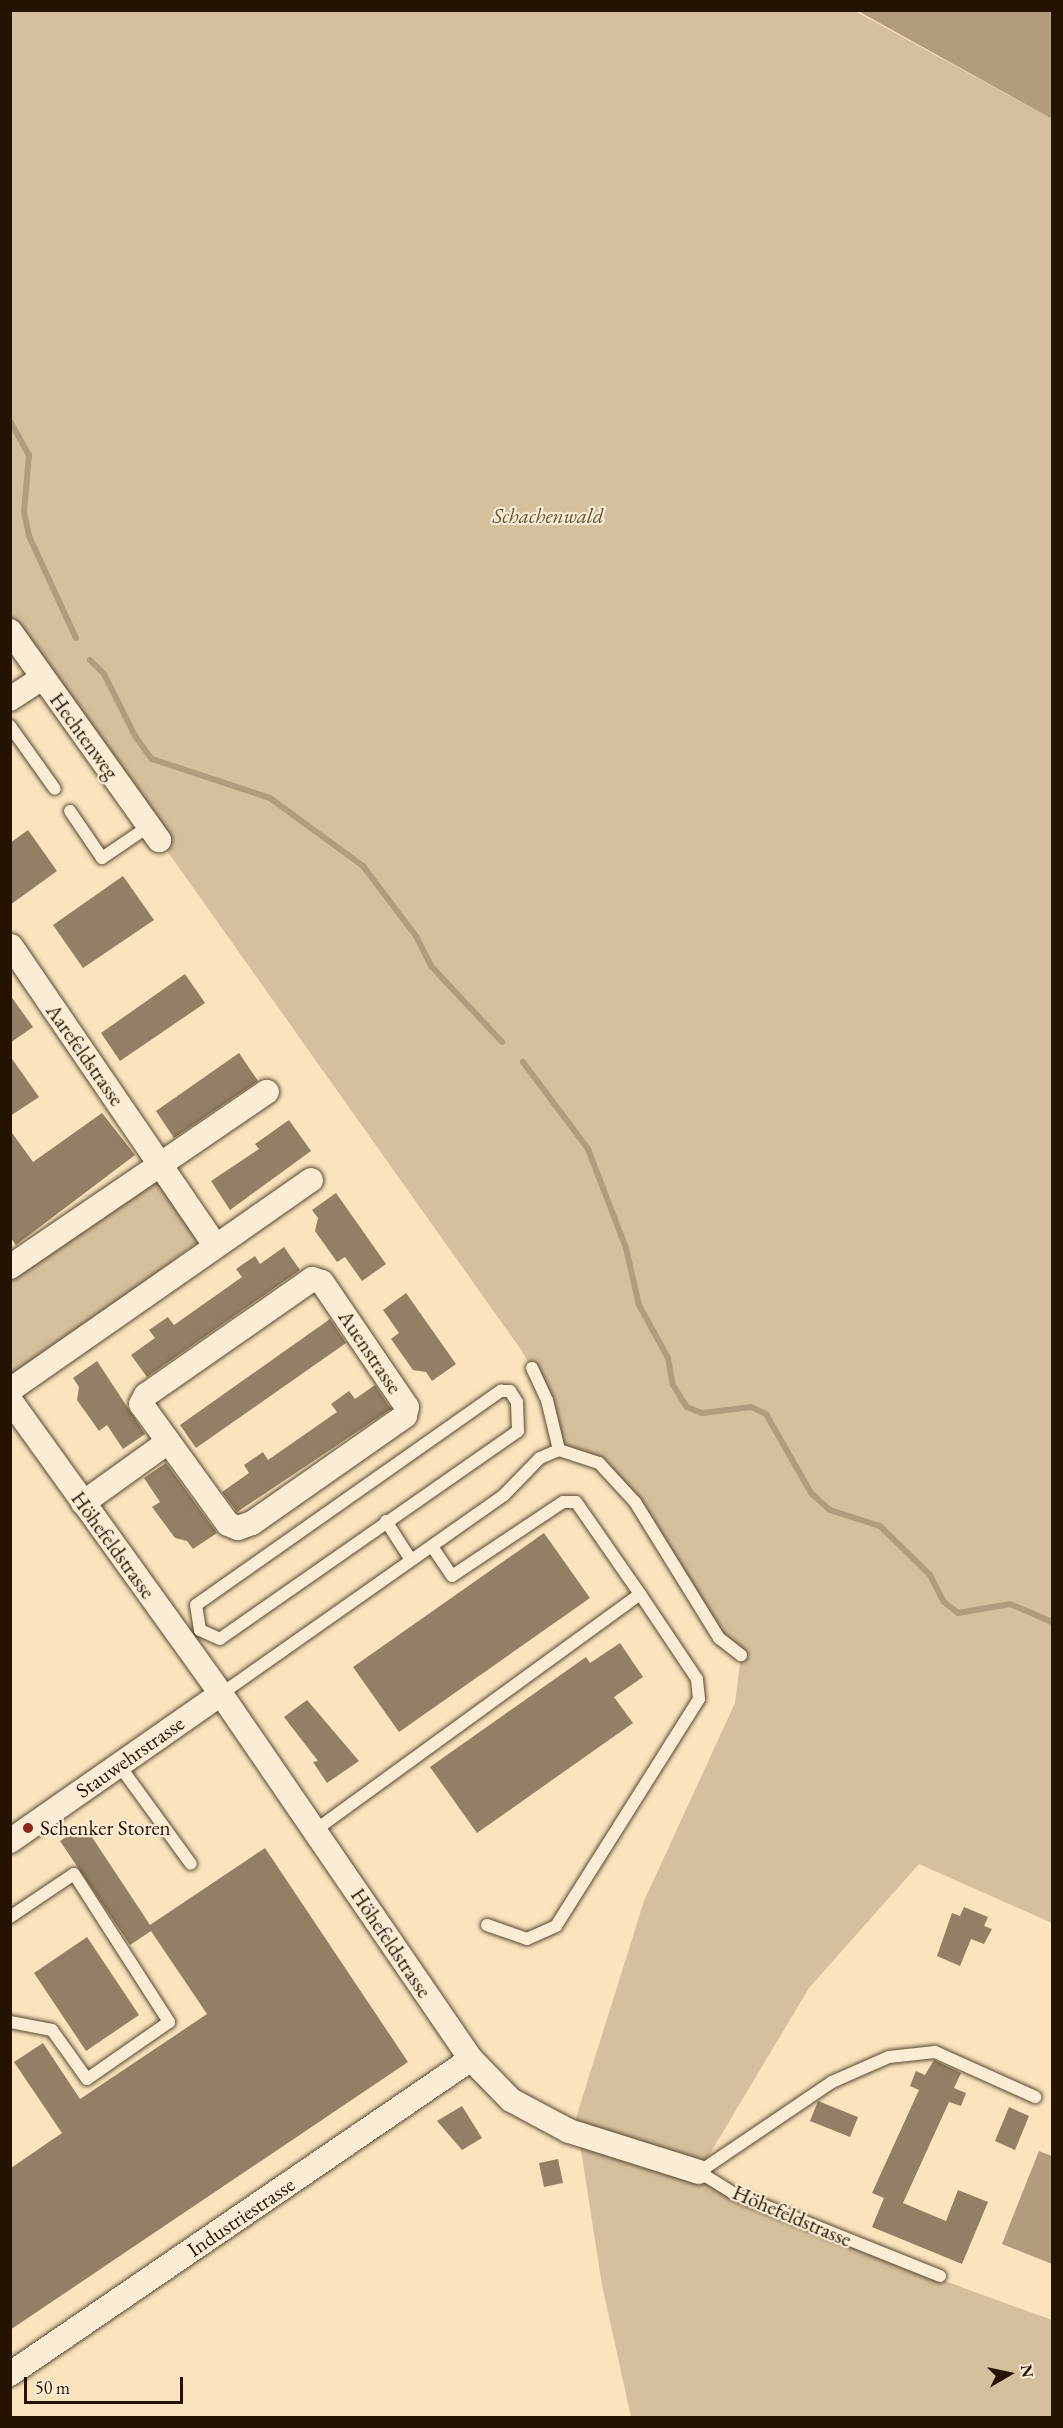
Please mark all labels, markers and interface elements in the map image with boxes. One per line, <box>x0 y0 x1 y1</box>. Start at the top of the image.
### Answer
park label: Schachenwald <box>493 503 603 529</box>
street label: Hechtenweg <box>44 688 124 784</box>
street label: Aarefeldstrasse <box>41 999 129 1111</box>
street label: Auenstrasse <box>333 1305 407 1399</box>
street label: Höhefeldstrasse <box>66 1486 160 1604</box>
street label: Stauwehrstrasse <box>71 1710 189 1804</box>
place label: Schenker Storen <box>40 1815 171 1841</box>
marker: Schenker Storen <box>21 1821 35 1835</box>
street label: Höhefeldstrasse <box>345 1883 437 2003</box>
street label: Industriestrasse <box>182 2172 300 2262</box>
street label: Höhefeldstrasse <box>729 2180 855 2252</box>
north arrow <box>979 2344 1039 2404</box>
text: N <box>1016 2363 1039 2379</box>
scale bar <box>27 2365 186 2403</box>
text: 50 m <box>35 2376 70 2399</box>

